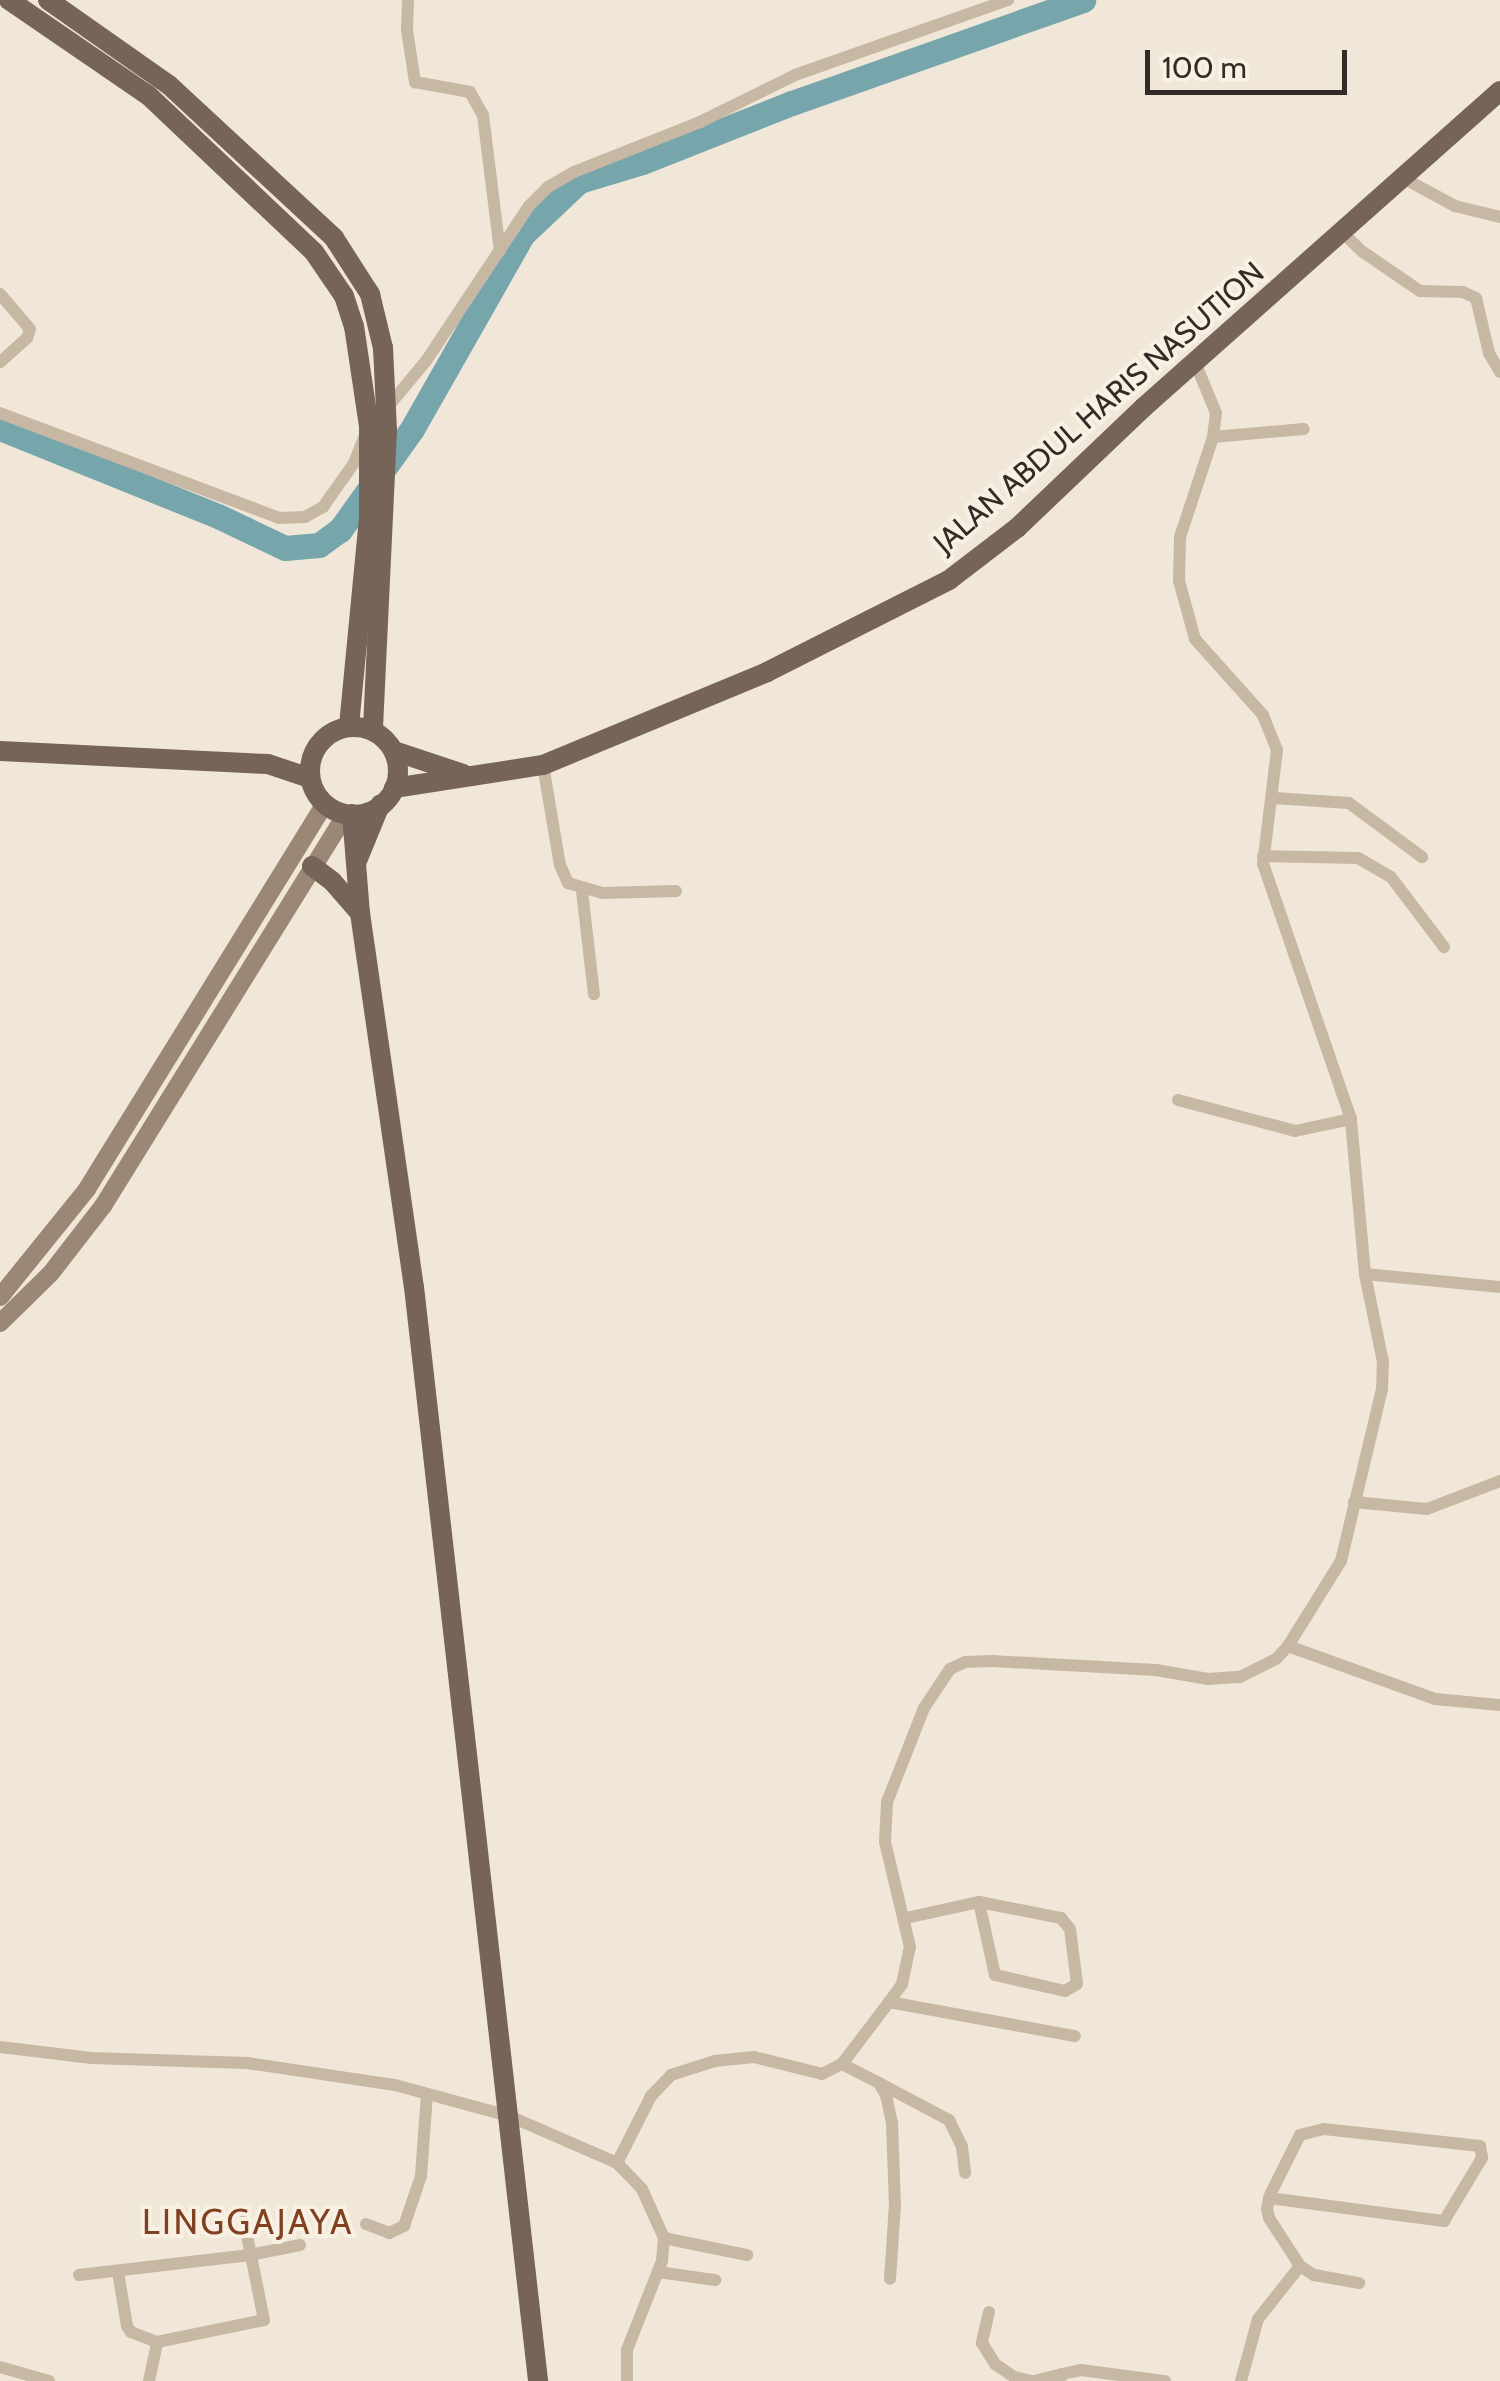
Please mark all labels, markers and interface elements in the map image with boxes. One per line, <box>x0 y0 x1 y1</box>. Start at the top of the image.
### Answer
scale bar <box>1150 30 1352 92</box>
text: 100 m <box>1162 49 1247 86</box>
street label: JALAN ABDUL HARIS NASUTION <box>927 255 1271 561</box>
district label: LINGGAJAYA <box>142 2201 354 2243</box>

